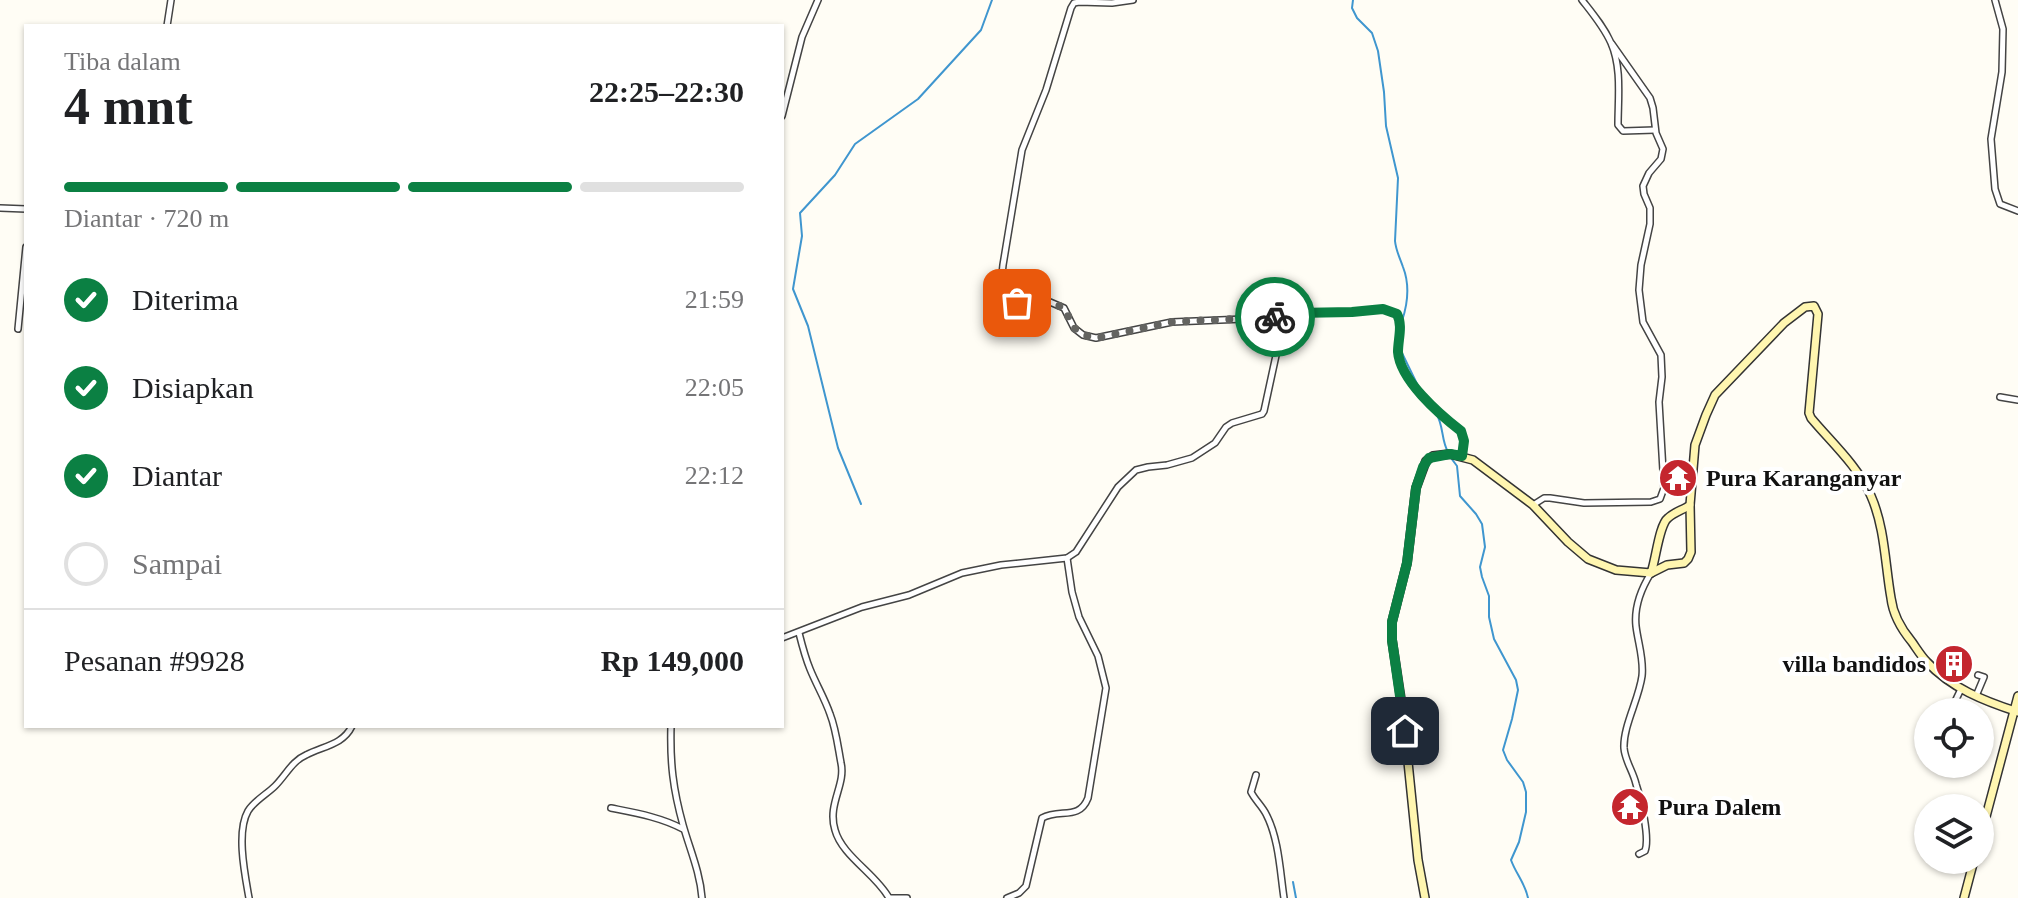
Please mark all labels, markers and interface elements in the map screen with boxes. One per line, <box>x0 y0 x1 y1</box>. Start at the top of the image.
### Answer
text: Tiba dalam <box>64 47 181 76</box>
text: 22:25–22:30 <box>589 75 744 108</box>
text: 4 mnt <box>64 78 193 135</box>
text: Diantar · 720 m <box>64 204 229 233</box>
pin <box>983 269 1051 337</box>
courier <box>1235 277 1315 357</box>
icon: check <box>64 278 108 322</box>
icon: bag <box>995 281 1039 325</box>
text: Diterima <box>132 283 239 316</box>
text: 21:59 <box>685 285 744 314</box>
icon: bike <box>1253 295 1297 339</box>
icon: check <box>64 366 108 410</box>
text: Disiapkan <box>132 371 254 404</box>
text: 22:05 <box>685 373 744 402</box>
icon: check <box>64 454 108 498</box>
temple icon: Pura Karanganyar <box>1657 457 1699 499</box>
text: Diantar <box>132 459 222 492</box>
text: 22:12 <box>685 461 744 490</box>
place label: Pura Karanganyar <box>1706 465 1902 491</box>
text: Sampai <box>132 547 222 580</box>
building icon: villa bandidos <box>1933 643 1975 685</box>
text: Pesanan #9928 <box>64 644 245 677</box>
text: Rp 149,000 <box>601 644 744 677</box>
place label: villa bandidos <box>1783 651 1926 677</box>
pin <box>1371 697 1439 765</box>
map controls <box>1914 698 1994 874</box>
button: locate <box>1914 698 1994 778</box>
icon: home <box>1383 709 1427 753</box>
temple icon: Pura Dalem <box>1609 786 1651 828</box>
place label: Pura Dalem <box>1658 794 1781 820</box>
button: layers <box>1914 794 1994 874</box>

